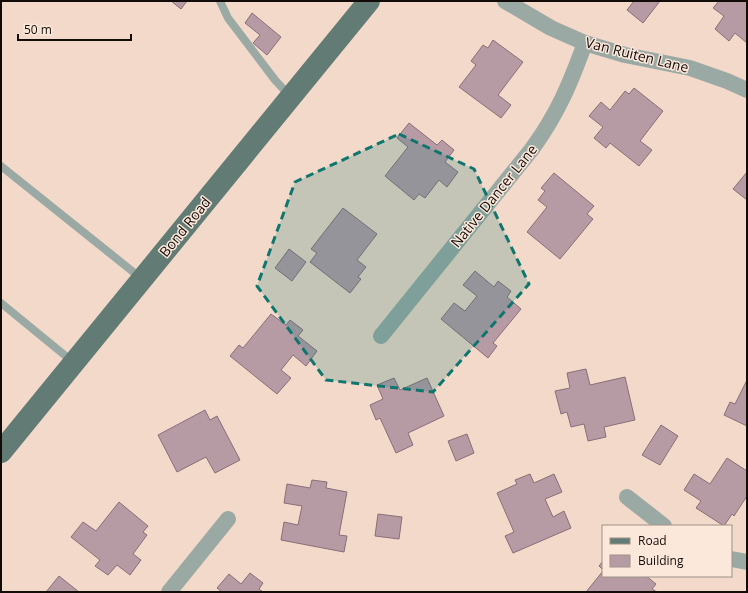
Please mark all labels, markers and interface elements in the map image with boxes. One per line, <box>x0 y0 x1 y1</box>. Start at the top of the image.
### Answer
scale bar <box>18 16 131 42</box>
text: 50 m <box>24 21 52 38</box>
street label: Van Ruiten Lane <box>584 33 691 77</box>
street label: Native Dancer Lane <box>446 140 541 251</box>
street label: Bond Road <box>155 193 215 261</box>
legend <box>602 525 732 577</box>
text: Road <box>638 532 667 549</box>
text: Building <box>638 552 684 569</box>

